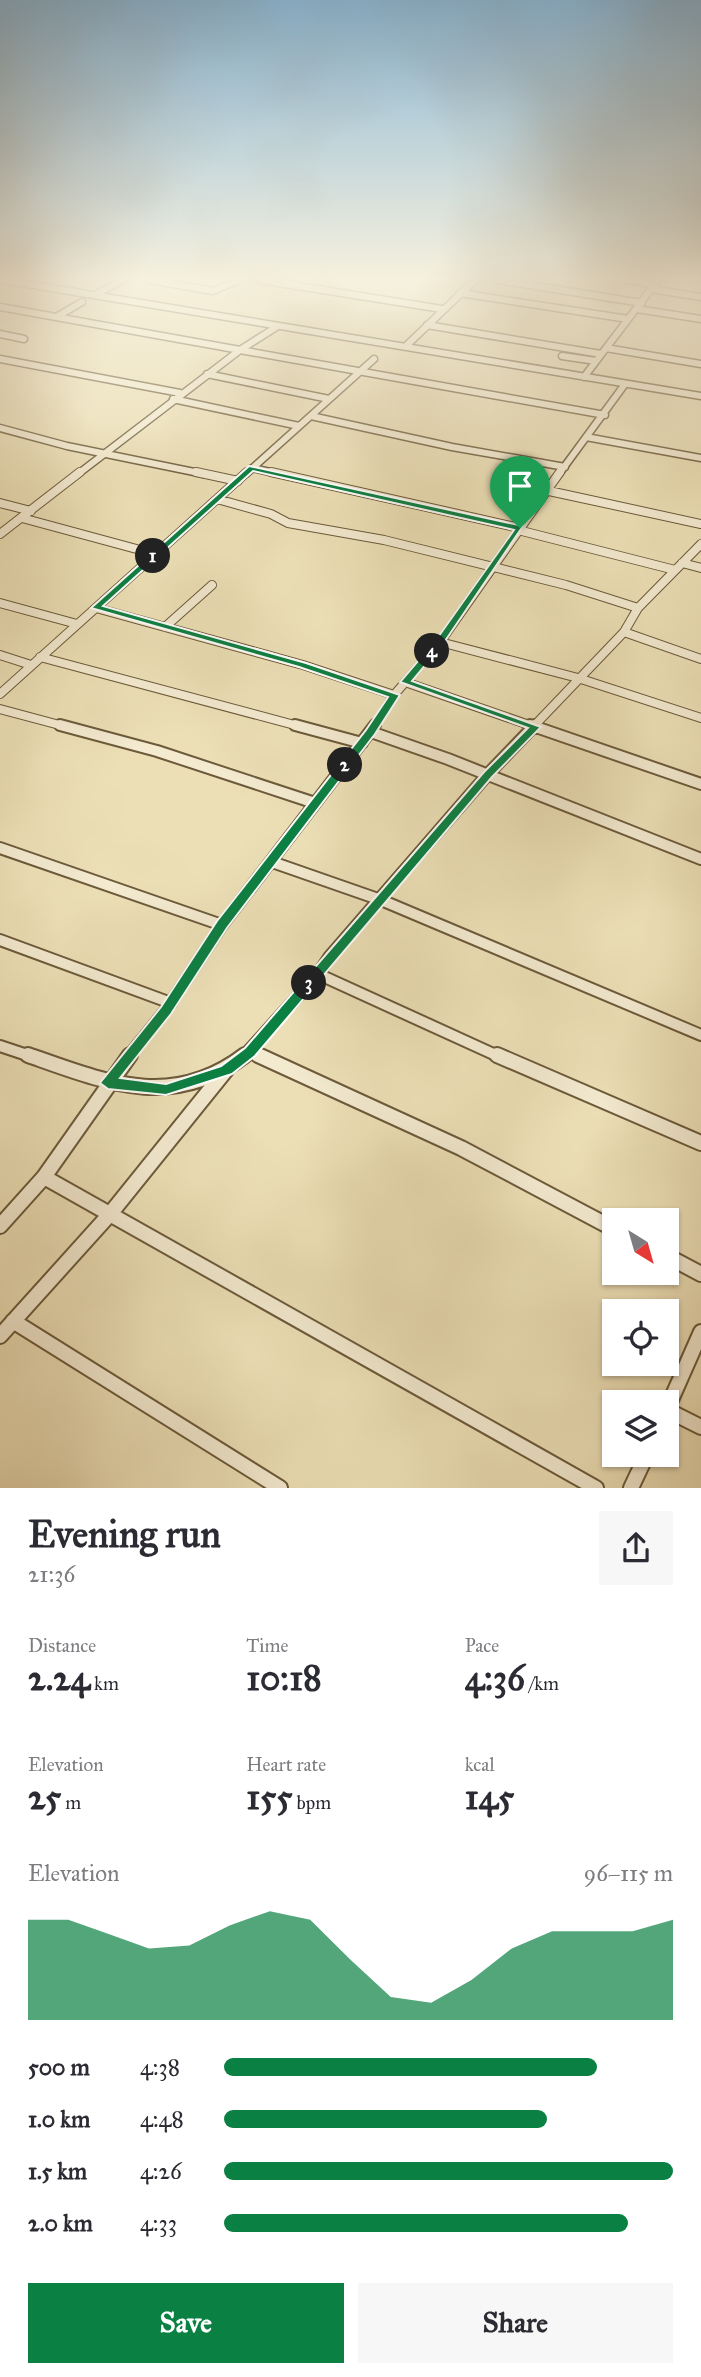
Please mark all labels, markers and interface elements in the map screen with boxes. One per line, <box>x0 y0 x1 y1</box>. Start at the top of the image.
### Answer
pin <box>490 456 550 528</box>
icon: arrive <box>501 467 539 505</box>
pin: 1 <box>136 538 170 574</box>
text: 1 <box>149 544 156 567</box>
pin: 4 <box>414 634 450 668</box>
text: 4 <box>426 639 437 662</box>
pin: 2 <box>328 748 362 782</box>
text: 2 <box>340 753 349 776</box>
pin: 3 <box>292 965 326 1000</box>
text: 3 <box>305 971 312 994</box>
north arrow <box>602 1208 679 1284</box>
map controls <box>602 1208 679 1467</box>
button: locate <box>602 1299 679 1376</box>
button: layers <box>602 1390 679 1467</box>
text: Evening run <box>28 1511 221 1557</box>
button: share <box>599 1511 673 1585</box>
text: 21:36 <box>28 1560 75 1588</box>
text: Distance <box>28 1634 96 1657</box>
text: Time <box>246 1634 288 1657</box>
text: Pace <box>465 1634 499 1657</box>
text: 2.24 <box>28 1657 90 1700</box>
text: 10:18 <box>246 1657 322 1700</box>
text: 4:36 <box>465 1657 525 1700</box>
text: km <box>90 1672 119 1695</box>
text: /km <box>525 1672 559 1695</box>
text: Elevation <box>28 1753 103 1776</box>
text: Heart rate <box>246 1753 326 1776</box>
text: kcal <box>465 1753 495 1776</box>
text: 25 <box>28 1776 61 1819</box>
text: 155 <box>246 1776 292 1819</box>
text: 145 <box>465 1776 514 1819</box>
text: m <box>61 1791 81 1814</box>
text: bpm <box>292 1791 331 1814</box>
text: Elevation <box>28 1859 119 1887</box>
text: 96–115 m <box>584 1859 673 1887</box>
text: 500 m <box>28 2053 90 2081</box>
text: 4:38 <box>140 2053 180 2081</box>
text: 1.0 km <box>28 2105 90 2133</box>
text: 4:48 <box>140 2105 184 2133</box>
text: 1.5 km <box>28 2157 87 2185</box>
text: 4:26 <box>140 2157 182 2185</box>
text: 2.0 km <box>28 2209 93 2237</box>
text: 4:33 <box>140 2209 177 2237</box>
button: Save <box>28 2283 344 2363</box>
button: Share <box>358 2283 673 2363</box>

